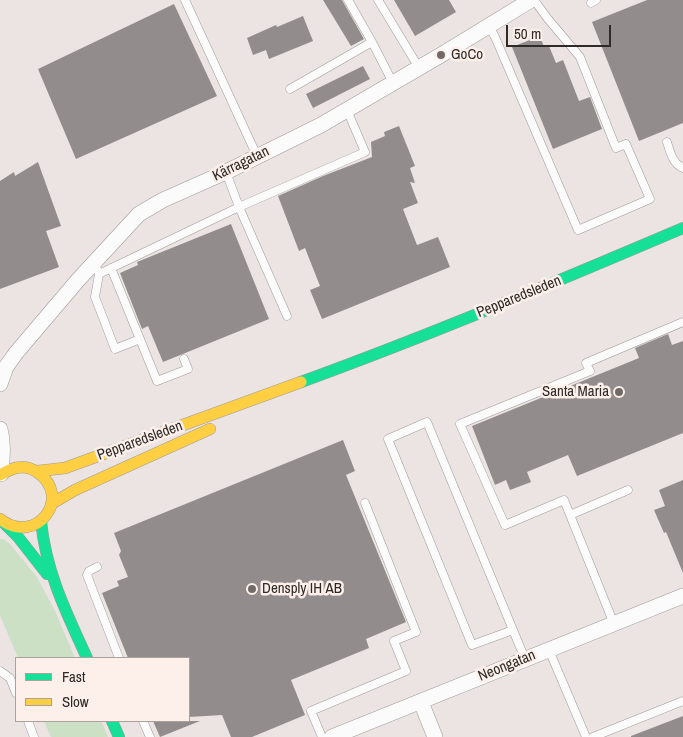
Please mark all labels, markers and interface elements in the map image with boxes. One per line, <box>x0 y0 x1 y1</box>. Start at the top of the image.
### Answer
scale bar <box>508 15 613 47</box>
text: 50 m <box>514 23 541 44</box>
place label: GoCo <box>451 46 483 64</box>
marker: GoCo <box>435 49 447 61</box>
street label: Kärragatan <box>210 143 272 185</box>
street label: Pepparedsleden <box>474 272 564 322</box>
place label: Santa Maria <box>542 383 609 401</box>
marker: Santa Maria <box>613 386 625 398</box>
street label: Pepparedsleden <box>95 417 185 465</box>
place label: Densply IH AB <box>262 580 342 598</box>
marker: Densply IH AB <box>246 583 258 595</box>
street label: Neongatan <box>476 646 538 686</box>
legend <box>15 657 190 722</box>
text: Fast <box>62 666 85 687</box>
text: Slow <box>62 691 89 712</box>

